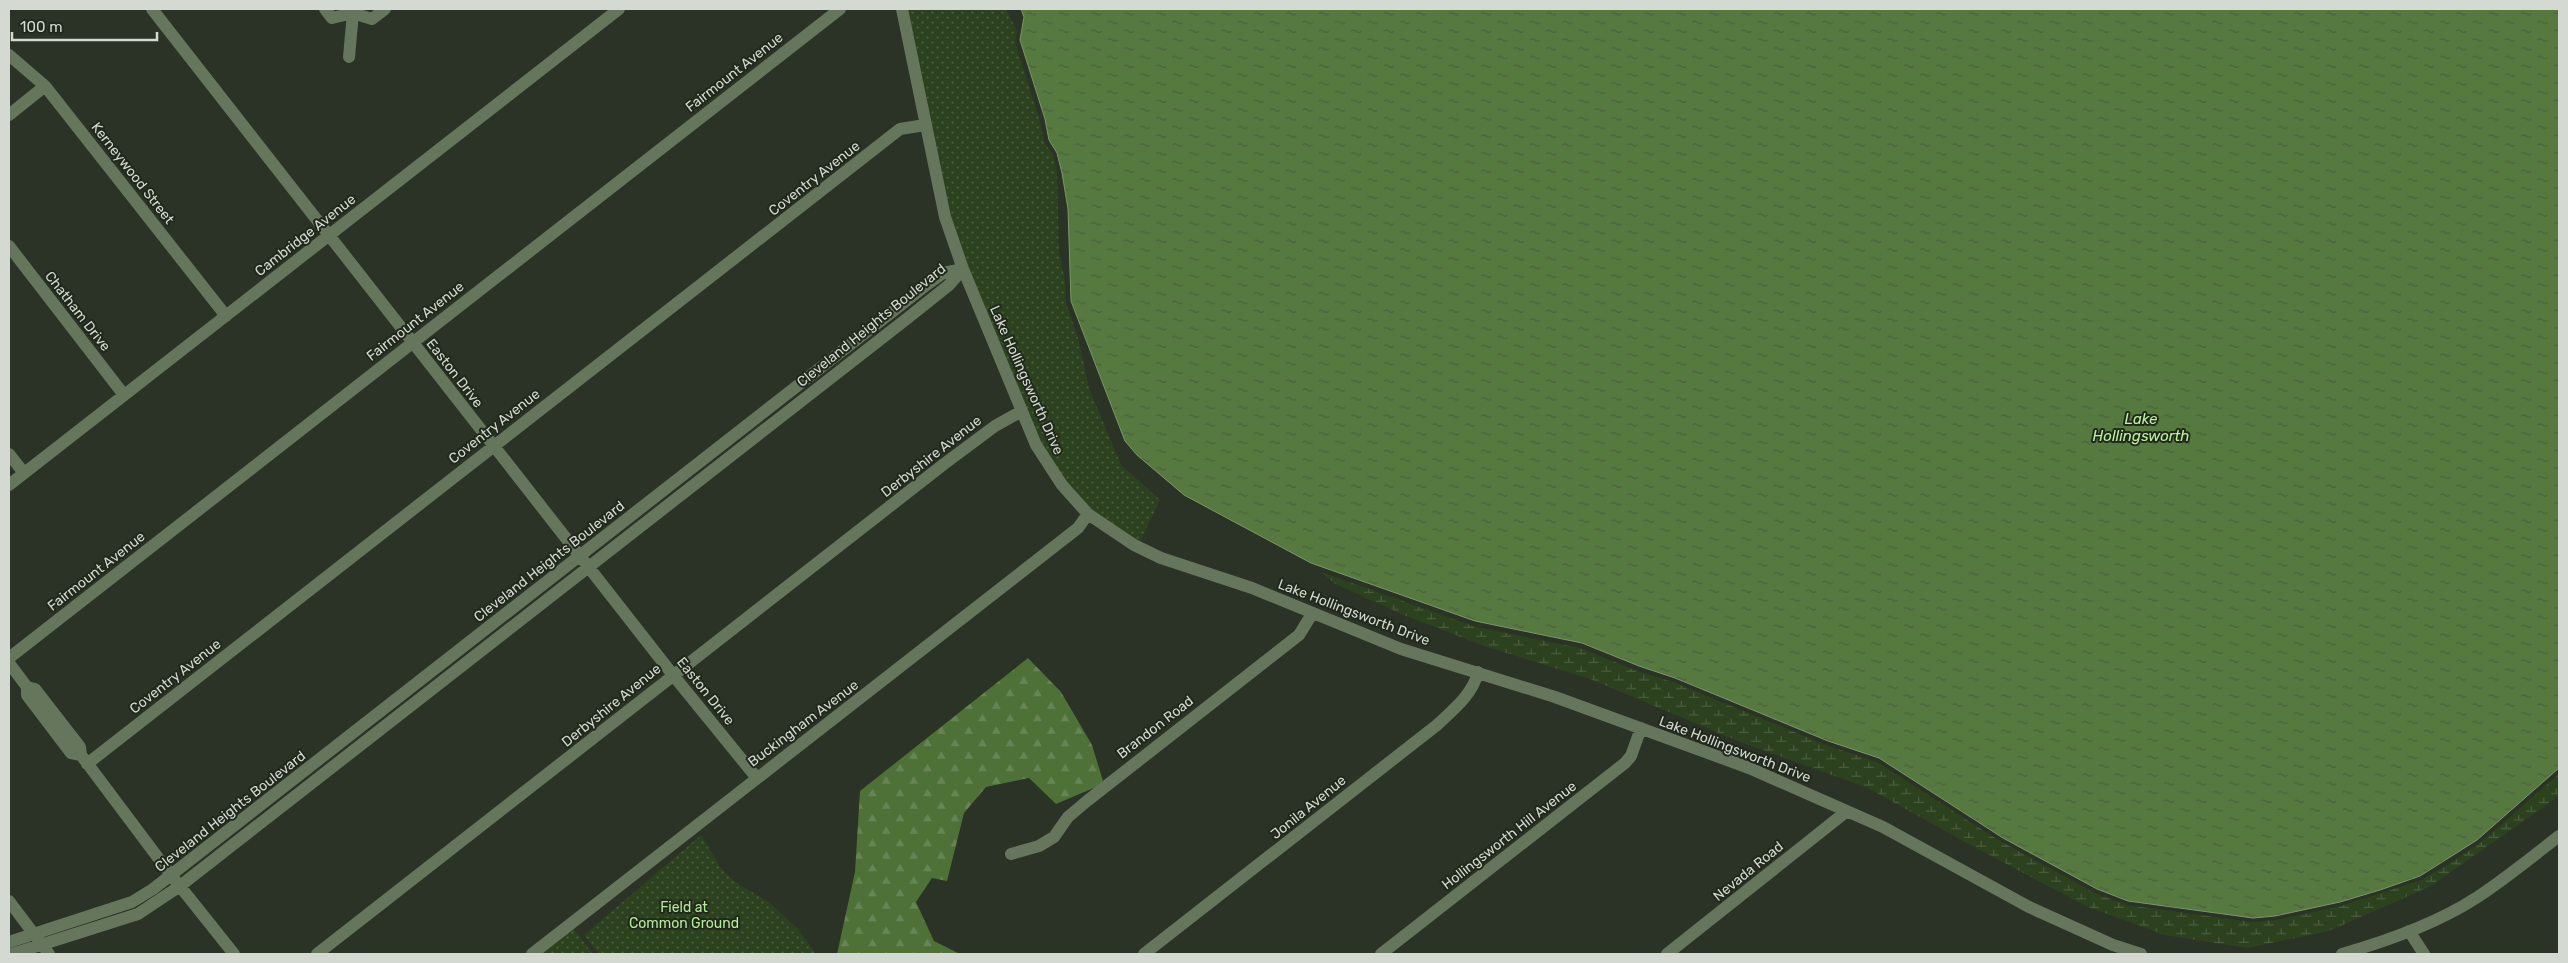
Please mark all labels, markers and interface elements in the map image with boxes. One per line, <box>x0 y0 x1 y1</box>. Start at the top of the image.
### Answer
scale bar <box>12 10 158 42</box>
text: 100 m <box>20 18 62 36</box>
street label: Fairmount Avenue <box>682 29 787 116</box>
street label: Kerneywood Street <box>88 119 178 228</box>
street label: Coventry Avenue <box>765 137 863 219</box>
street label: Cambridge Avenue <box>252 191 359 280</box>
street label: Cleveland Heights Boulevard <box>793 260 949 391</box>
street label: Chatham Drive <box>41 268 114 355</box>
street label: Fairmount Avenue <box>363 278 468 365</box>
street label: Lake Hollingsworth Drive <box>986 303 1067 457</box>
street label: Easton Drive <box>423 336 487 411</box>
street label: Coventry Avenue <box>445 385 543 467</box>
water label: Lake Hollingsworth <box>2093 410 2189 445</box>
street label: Derbyshire Avenue <box>878 412 985 501</box>
street label: Cleveland Heights Boulevard <box>471 497 628 626</box>
street label: Fairmount Avenue <box>44 528 149 615</box>
street label: Lake Hollingsworth Drive <box>1275 576 1432 649</box>
street label: Coventry Avenue <box>126 635 224 717</box>
street label: Easton Drive <box>673 654 738 729</box>
street label: Derbyshire Avenue <box>558 660 664 751</box>
street label: Buckingham Avenue <box>745 676 862 770</box>
street label: Brandon Road <box>1114 692 1197 762</box>
street label: Lake Hollingsworth Drive <box>1656 713 1813 786</box>
street label: Cleveland Heights Boulevard <box>152 747 309 876</box>
street label: Jonila Avenue <box>1267 772 1350 843</box>
street label: Hollingsworth Hill Avenue <box>1439 777 1580 893</box>
street label: Nevada Road <box>1710 838 1787 905</box>
park label: Field at Common Ground <box>629 899 739 932</box>

